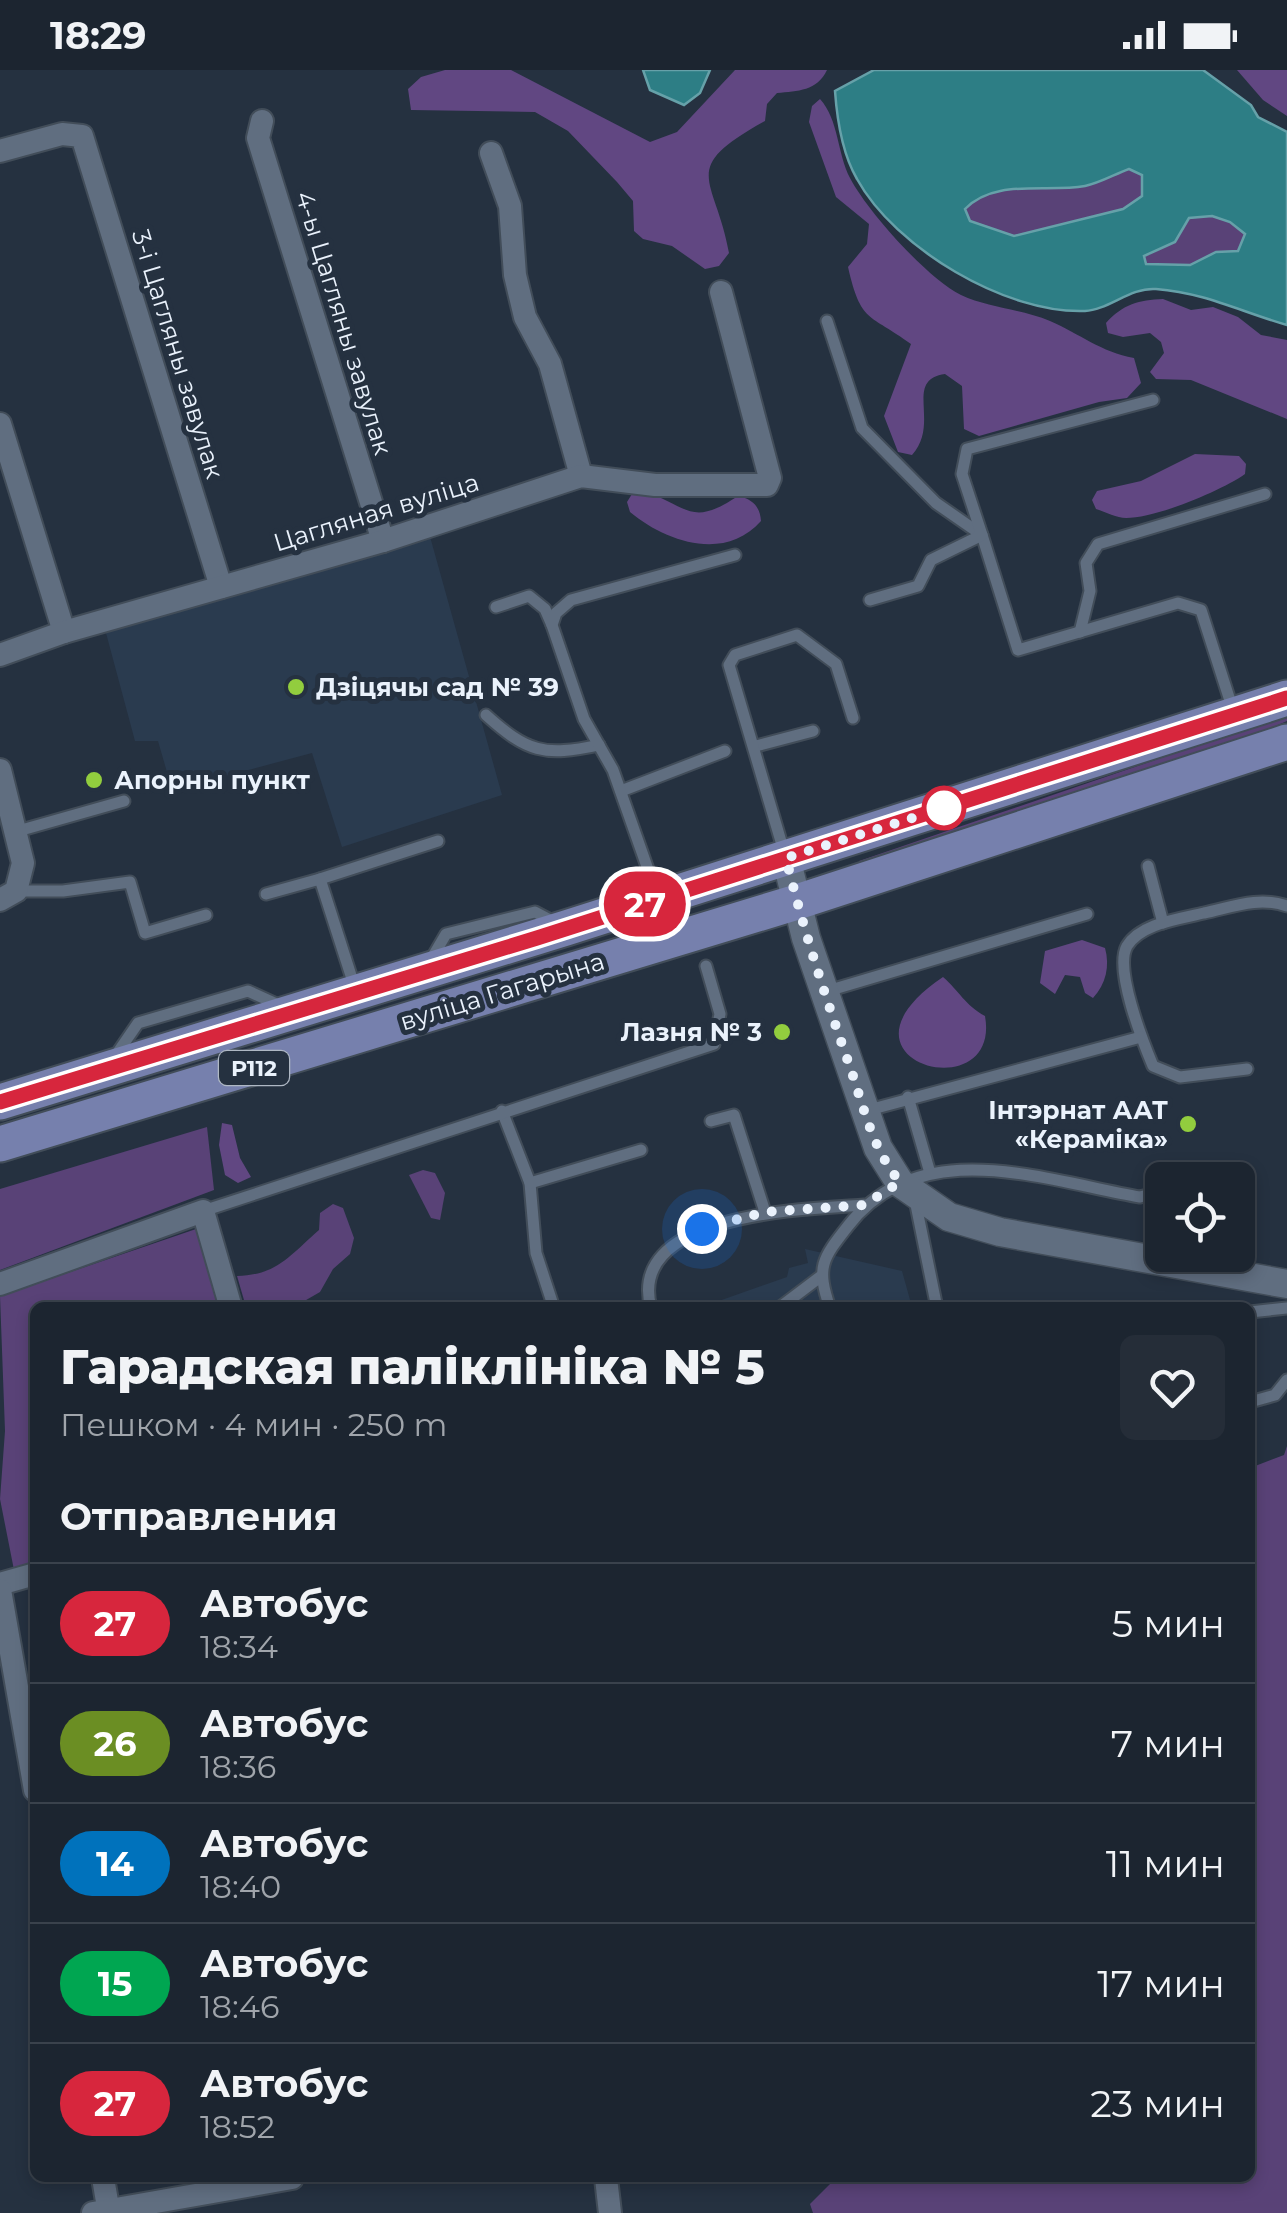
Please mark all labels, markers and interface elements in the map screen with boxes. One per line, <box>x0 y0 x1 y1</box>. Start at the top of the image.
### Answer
text: 18:29 <box>50 12 147 59</box>
street label: 4-ы Цагляны завулак <box>290 187 399 459</box>
street label: 3-і Цагляны завулак <box>126 226 230 483</box>
street label: Цагляная вуліца <box>270 466 482 558</box>
place label: Дзіцячы сад № 39 <box>316 672 559 702</box>
marker: Дзіцячы сад № 39 <box>285 676 307 698</box>
place label: Апорны пункт <box>114 765 310 795</box>
marker: Апорны пункт <box>83 769 105 791</box>
unlabelled marker <box>923 787 965 829</box>
line badge: 27 <box>600 872 690 936</box>
text: 27 <box>624 883 666 926</box>
street label: вуліца Гагарына <box>396 946 608 1036</box>
place label: Лазня № 3 <box>620 1017 762 1047</box>
marker: Лазня № 3 <box>771 1021 793 1043</box>
road number: Р112 <box>219 1051 289 1085</box>
place label: Інтэрнат ААТ «Кераміка» <box>988 1095 1168 1154</box>
marker: Інтэрнат ААТ «Кераміка» <box>1177 1113 1199 1135</box>
map controls <box>1145 1162 1255 1272</box>
button: locate <box>1145 1162 1255 1272</box>
your location <box>677 1204 727 1254</box>
button: heart <box>1120 1335 1225 1440</box>
text: Гарадская паліклініка № 5 <box>60 1338 765 1396</box>
text: Пешком · 4 мин · 250 m <box>60 1405 447 1444</box>
text: Отправления <box>60 1493 338 1540</box>
text: Автобус <box>200 1580 369 1627</box>
text: 5 мин <box>1112 1600 1225 1647</box>
text: 27 <box>94 1602 136 1645</box>
text: 18:34 <box>200 1627 278 1666</box>
text: Автобус <box>200 1700 369 1747</box>
text: 7 мин <box>1111 1720 1225 1767</box>
text: 26 <box>94 1722 136 1765</box>
text: 18:36 <box>200 1747 276 1786</box>
text: Автобус <box>200 1820 369 1867</box>
text: 11 мин <box>1106 1840 1225 1887</box>
text: 14 <box>96 1842 134 1885</box>
text: 18:40 <box>200 1867 281 1906</box>
text: Автобус <box>200 1940 369 1987</box>
text: 17 мин <box>1097 1960 1225 2007</box>
text: 15 <box>98 1962 132 2005</box>
text: 18:46 <box>200 1987 279 2026</box>
text: Автобус <box>200 2060 369 2107</box>
text: 23 мин <box>1090 2080 1225 2127</box>
text: 27 <box>94 2082 136 2125</box>
text: 18:52 <box>200 2107 275 2146</box>

